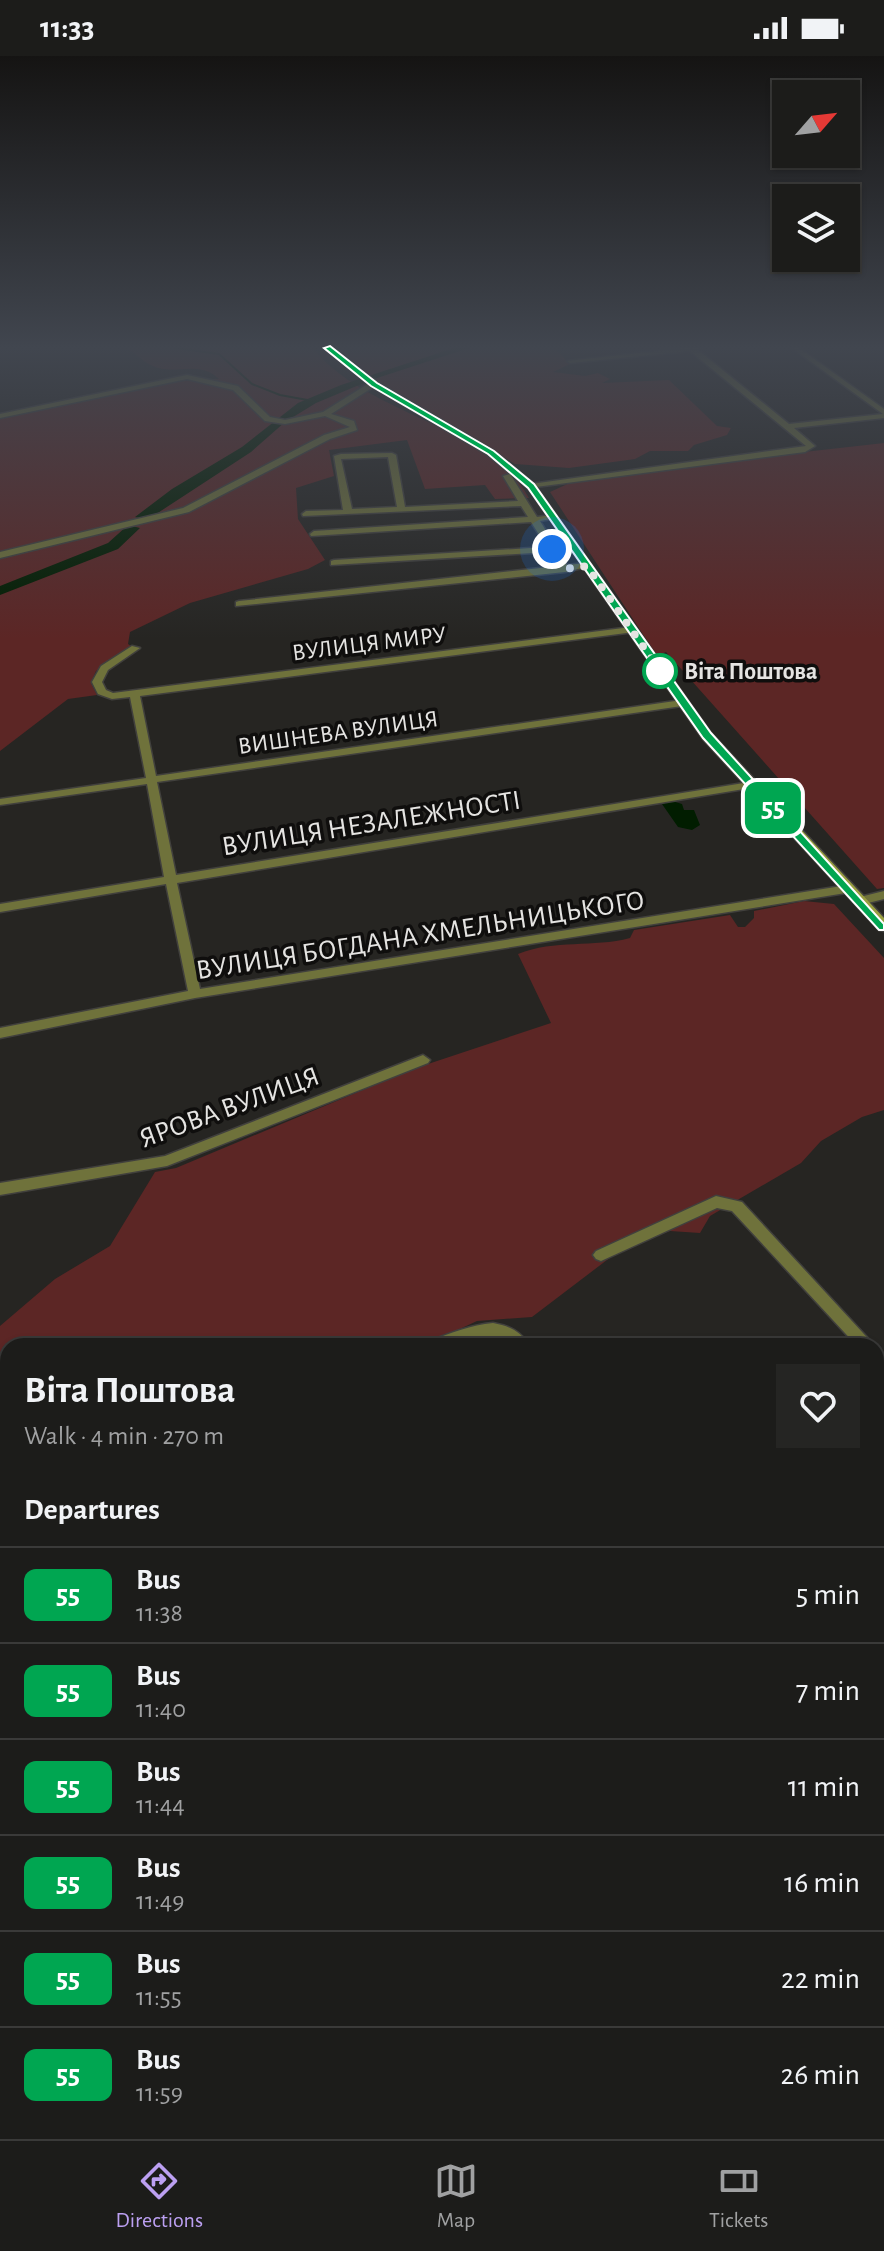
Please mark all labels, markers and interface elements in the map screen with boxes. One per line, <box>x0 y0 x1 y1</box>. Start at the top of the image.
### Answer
text: 11:33 <box>40 13 94 43</box>
north arrow <box>772 80 860 168</box>
map controls <box>772 80 860 272</box>
button: layers <box>772 184 860 272</box>
your location <box>532 529 572 569</box>
street label: ВУЛИЦЯ МИРУ <box>291 623 448 665</box>
marker: Віта Поштова <box>643 654 677 688</box>
place label: Віта Поштова <box>684 660 817 684</box>
street label: ВИШНЕВА ВУЛИЦЯ <box>236 707 440 759</box>
line badge: 55 <box>737 782 809 834</box>
street label: ВУЛИЦЯ НЕЗАЛЕЖНОСТІ <box>220 786 523 861</box>
text: 55 <box>761 794 785 822</box>
street label: ВУЛИЦЯ БОГДАНА ХМЕЛЬНИЦЬКОГО <box>194 887 647 985</box>
street label: ЯРОВА ВУЛИЦЯ <box>136 1062 323 1153</box>
button: heart <box>776 1364 860 1448</box>
text: Віта Поштова <box>24 1372 235 1410</box>
text: Walk · 4 min · 270 m <box>24 1423 224 1449</box>
text: Departures <box>24 1495 160 1525</box>
text: Bus <box>136 1565 181 1595</box>
text: 5 min <box>796 1580 860 1610</box>
text: 55 <box>56 1581 80 1609</box>
text: 11:38 <box>136 1600 183 1626</box>
text: Bus <box>136 1661 181 1691</box>
text: 7 min <box>796 1676 860 1706</box>
text: 55 <box>56 1677 80 1705</box>
text: 11:40 <box>136 1696 186 1722</box>
text: Bus <box>136 1757 181 1787</box>
text: 11 min <box>788 1772 860 1802</box>
text: 55 <box>56 1773 80 1801</box>
text: 11:44 <box>136 1792 185 1818</box>
text: Bus <box>136 1853 181 1883</box>
text: 16 min <box>784 1868 860 1898</box>
text: 55 <box>56 1869 80 1897</box>
text: 11:49 <box>136 1888 185 1914</box>
text: Bus <box>136 1949 181 1979</box>
text: 22 min <box>781 1964 860 1994</box>
text: 55 <box>56 1965 80 1993</box>
text: 11:55 <box>136 1984 182 2010</box>
text: Bus <box>136 2045 181 2075</box>
text: 26 min <box>781 2060 860 2090</box>
text: 55 <box>56 2061 80 2089</box>
text: 11:59 <box>136 2080 183 2106</box>
tab: Directions <box>115 2159 203 2233</box>
tab: Map <box>434 2159 478 2233</box>
tab: Tickets <box>709 2159 769 2233</box>

